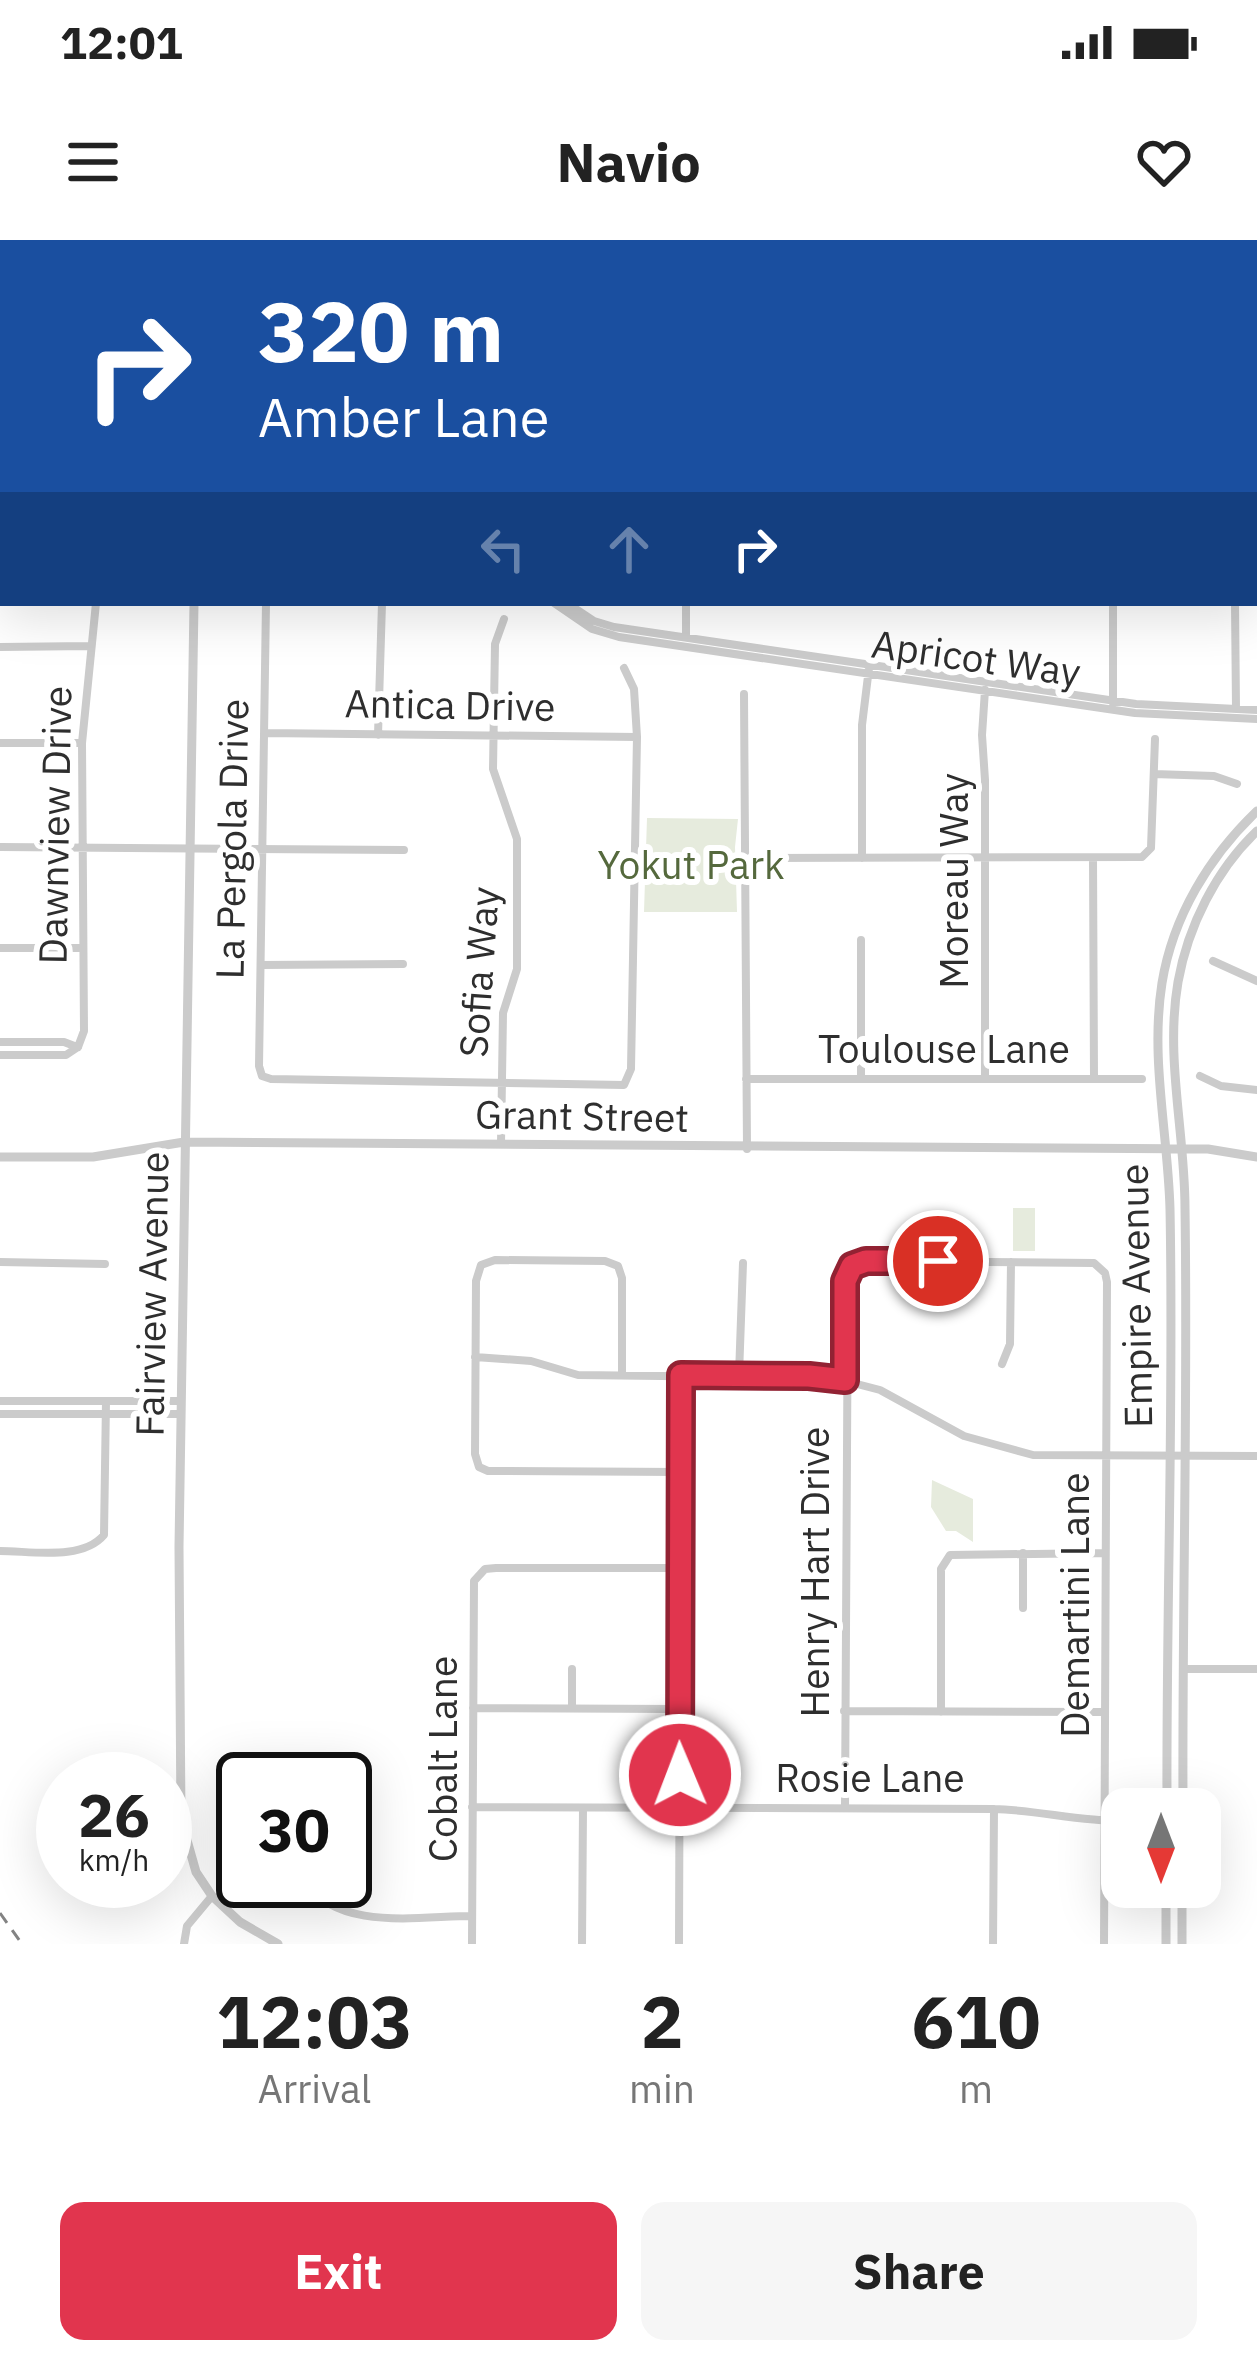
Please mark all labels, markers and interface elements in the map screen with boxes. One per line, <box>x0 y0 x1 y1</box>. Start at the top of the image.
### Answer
text: 12:01 <box>60 13 183 71</box>
text: Navio <box>556 127 701 197</box>
icon: menu <box>60 129 126 195</box>
icon: heart <box>1131 129 1197 195</box>
text: 320 m <box>258 276 504 385</box>
icon: right <box>60 288 216 444</box>
text: Amber Lane <box>258 382 549 452</box>
icon: left <box>470 516 536 582</box>
icon: ahead <box>596 516 662 582</box>
icon: right <box>722 516 788 582</box>
street label: Apricot Way <box>868 618 1084 697</box>
street label: Antica Drive <box>344 677 556 732</box>
street label: Dawnview Drive <box>27 685 82 965</box>
street label: La Pergola Drive <box>204 698 259 980</box>
street label: Moreau Way <box>928 773 979 989</box>
park label: Yokut Park <box>597 839 785 890</box>
street label: Sofia Way <box>447 885 510 1059</box>
street label: Toulouse Lane <box>818 1023 1070 1074</box>
street label: Grant Street <box>475 1088 689 1143</box>
street label: Fairview Avenue <box>124 1151 179 1437</box>
street label: Empire Avenue <box>1108 1164 1163 1428</box>
pin <box>887 1210 989 1312</box>
icon: arrive <box>905 1228 971 1294</box>
street label: Henry Hart Drive <box>789 1427 840 1717</box>
street label: Demartini Lane <box>1049 1472 1100 1738</box>
street label: Cobalt Lane <box>417 1656 468 1862</box>
position arrow <box>617 1712 743 1838</box>
speed limit sign: 30 <box>216 1752 372 1908</box>
street label: Rosie Lane <box>775 1752 965 1803</box>
text: 26 <box>78 1775 150 1854</box>
north arrow <box>1101 1788 1221 1908</box>
map controls <box>1101 1788 1221 1908</box>
text: km/h <box>79 1840 149 1879</box>
text: 12:03 <box>216 1974 413 2068</box>
text: 2 <box>640 1974 684 2068</box>
text: 610 <box>911 1974 1041 2068</box>
text: Arrival <box>258 2063 371 2114</box>
text: min <box>629 2063 695 2114</box>
text: m <box>959 2063 993 2114</box>
button: Exit <box>60 2202 617 2340</box>
button: Share <box>641 2202 1197 2340</box>

